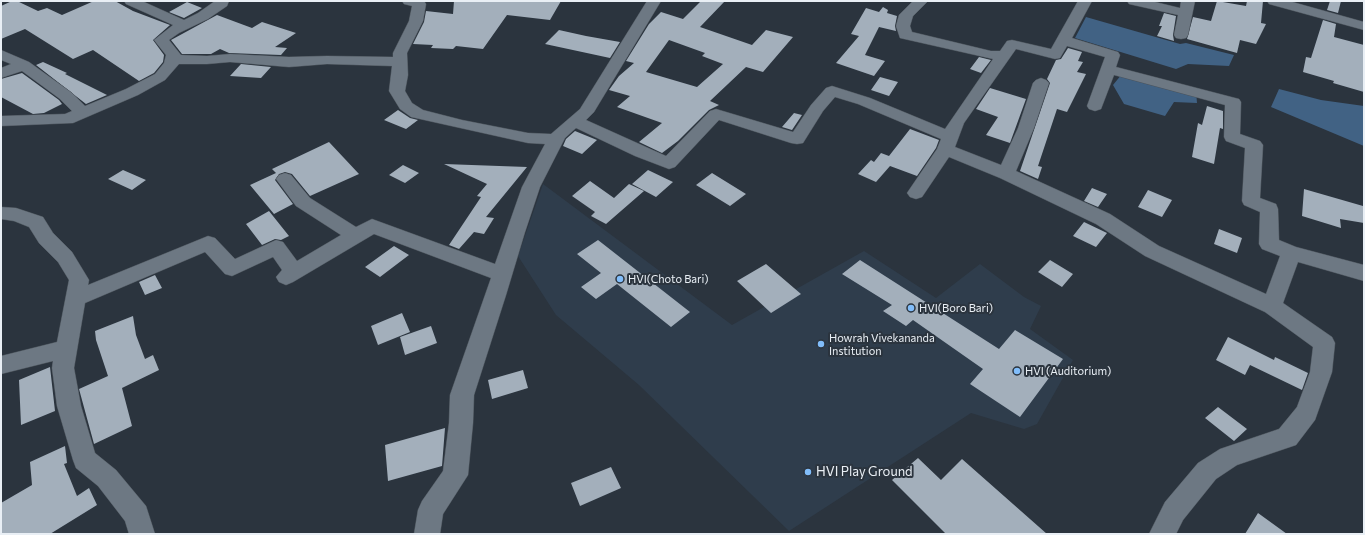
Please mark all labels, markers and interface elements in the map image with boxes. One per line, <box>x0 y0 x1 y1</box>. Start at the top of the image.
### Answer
place label: HVI(Choto Bari) <box>628 272 708 286</box>
marker: HVI(Choto Bari) <box>615 274 625 284</box>
place label: HVI(Boro Bari) <box>919 301 993 315</box>
marker: HVI(Boro Bari) <box>906 303 916 313</box>
place label: Howrah Vivekananda Institution <box>829 331 935 357</box>
marker: Howrah Vivekananda Institution <box>816 339 826 349</box>
place label: HVI (Auditorium) <box>1025 364 1111 378</box>
marker: HVI (Auditorium) <box>1012 366 1022 376</box>
place label: HVI Play Ground <box>816 464 913 480</box>
marker: HVI Play Ground <box>803 467 813 477</box>

